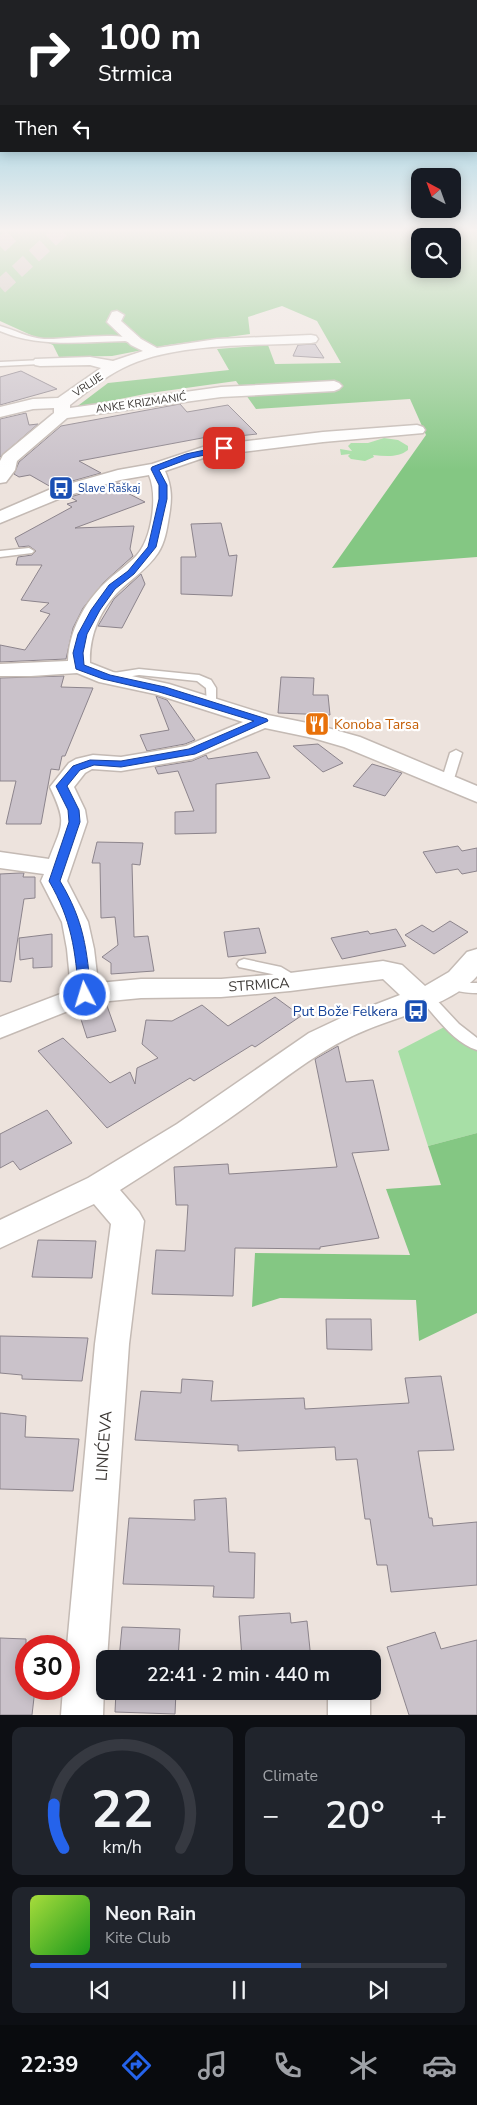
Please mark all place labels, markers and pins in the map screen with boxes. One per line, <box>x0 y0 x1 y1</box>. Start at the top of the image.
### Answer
pin <box>203 427 245 469</box>
bus stop icon: Slave Raškaj <box>48 475 74 501</box>
place label: Slave Raškaj <box>78 481 140 496</box>
restaurant icon: Konoba Tarsa <box>304 711 330 737</box>
place label: Konoba Tarsa <box>334 715 419 734</box>
bus stop icon: Put Bože Felkera <box>403 998 429 1024</box>
place label: Put Bože Felkera <box>293 1002 398 1021</box>

